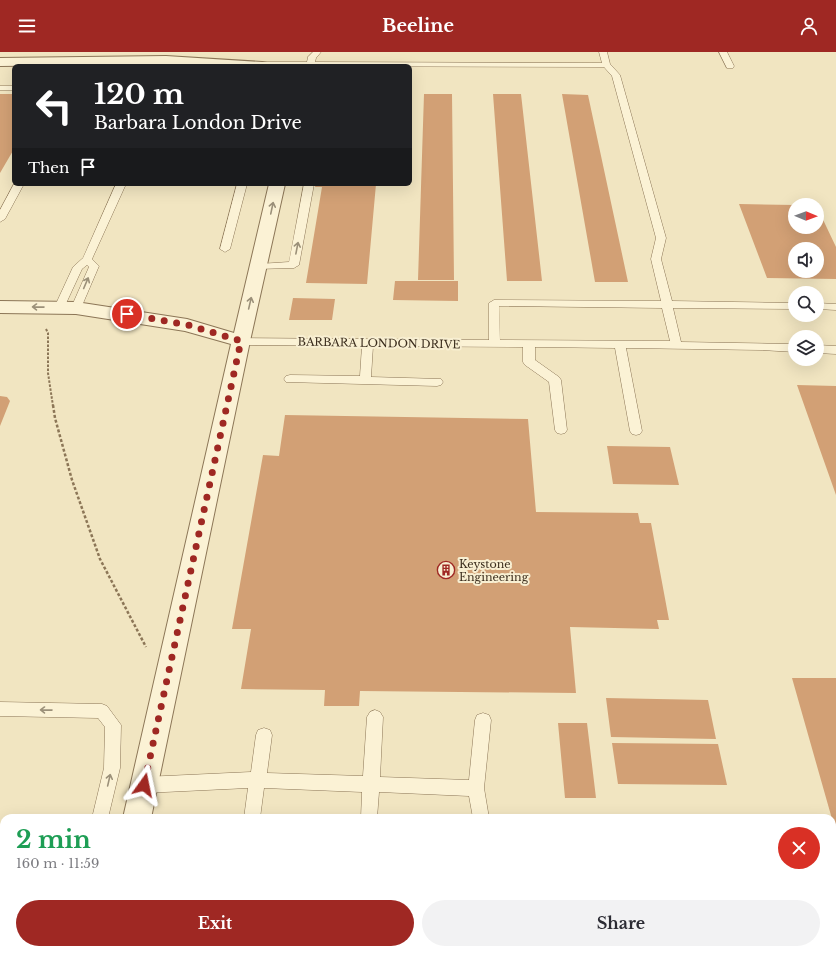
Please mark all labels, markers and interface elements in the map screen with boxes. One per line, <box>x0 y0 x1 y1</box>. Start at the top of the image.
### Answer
icon: menu <box>16 15 38 37</box>
text: Beeline <box>382 15 454 37</box>
icon: person <box>798 15 820 37</box>
text: 120 m <box>94 77 184 112</box>
icon: left <box>28 80 80 132</box>
text: Barbara London Drive <box>94 112 302 134</box>
icon: arrive <box>77 156 99 178</box>
text: Then <box>28 158 69 177</box>
north arrow <box>788 198 824 234</box>
map controls <box>788 198 824 366</box>
one-way arrow <box>268 202 276 215</box>
one-way arrow <box>293 242 301 255</box>
button: sound <box>788 242 824 278</box>
one-way arrow <box>83 278 91 290</box>
button: search <box>788 286 824 322</box>
pin <box>110 297 144 331</box>
one-way arrow <box>247 297 254 310</box>
one-way arrow <box>32 303 45 311</box>
icon: arrive <box>116 303 138 325</box>
button: layers <box>788 330 824 366</box>
street label: BARBARA LONDON DRIVE <box>298 335 460 351</box>
place label: Keystone Engineering <box>459 557 529 584</box>
building icon: Keystone Engineering <box>436 560 456 580</box>
one-way arrow <box>40 706 53 714</box>
position arrow <box>123 764 165 806</box>
one-way arrow <box>106 774 114 787</box>
text: 2 min <box>16 825 91 854</box>
button: close <box>778 827 820 869</box>
text: 160 m · 11:59 <box>16 855 99 872</box>
button: Exit <box>16 900 414 946</box>
button: Share <box>422 900 820 946</box>

